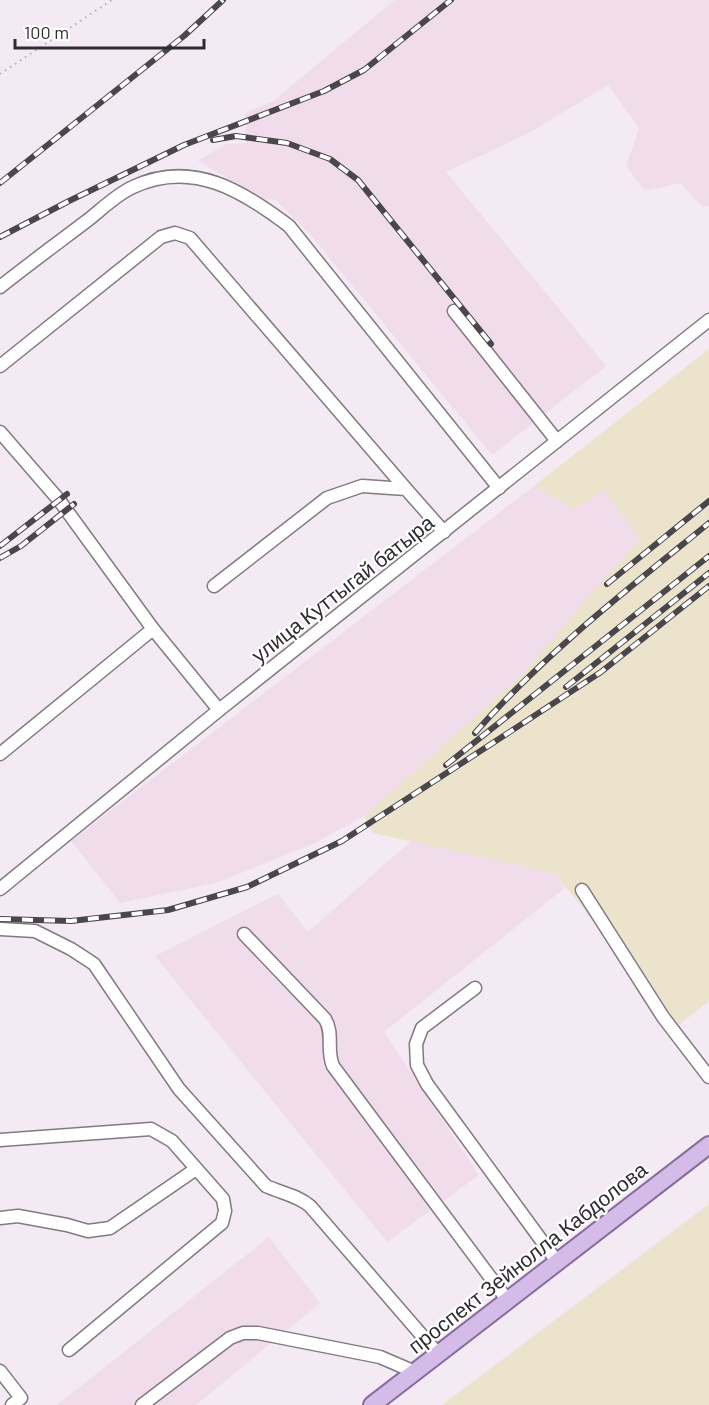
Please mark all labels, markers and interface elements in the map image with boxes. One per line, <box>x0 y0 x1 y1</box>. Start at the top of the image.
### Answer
scale bar <box>15 12 204 50</box>
text: 100 m <box>24 21 69 43</box>
street label: улица Куттыгай батыра <box>246 509 438 667</box>
street label: проспект Зейнолла Кабдолова <box>403 1156 652 1358</box>

